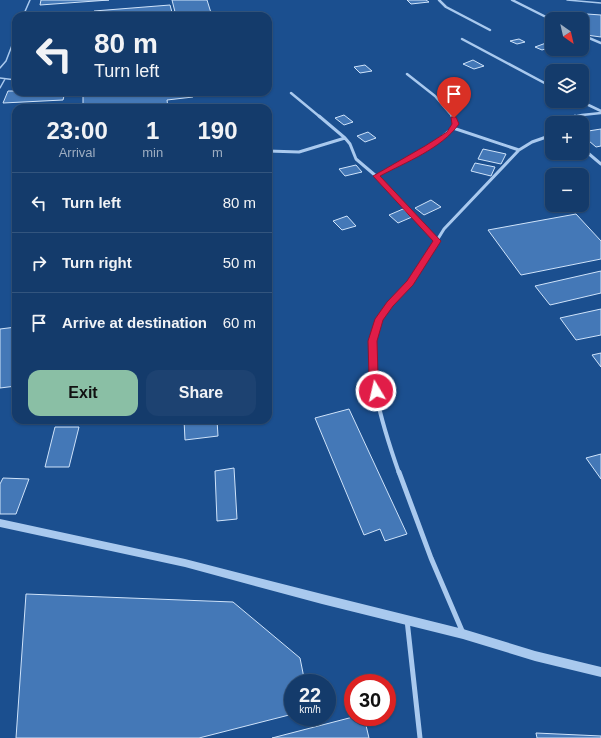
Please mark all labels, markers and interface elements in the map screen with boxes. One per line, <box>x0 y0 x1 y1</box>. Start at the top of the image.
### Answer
north arrow <box>545 12 589 56</box>
map controls <box>545 12 589 212</box>
icon: left <box>28 28 80 80</box>
text: 80 m <box>94 28 158 59</box>
text: Turn left <box>94 61 159 81</box>
button: layers <box>545 64 589 108</box>
pin <box>437 77 471 118</box>
icon: arrive <box>443 83 465 105</box>
button: + <box>545 116 589 160</box>
text: 23:00 <box>46 117 108 144</box>
text: 1 <box>146 117 159 144</box>
text: 190 <box>198 117 238 144</box>
text: Arrival <box>59 145 96 160</box>
text: min <box>142 145 163 160</box>
text: m <box>212 145 223 160</box>
button: − <box>545 168 589 212</box>
icon: left <box>28 192 50 214</box>
text: Turn left <box>62 194 121 211</box>
text: 80 m <box>223 194 256 211</box>
icon: right <box>28 252 50 274</box>
text: Turn right <box>62 254 132 271</box>
text: 50 m <box>223 254 256 271</box>
icon: arrive <box>28 312 50 334</box>
text: Arrive at destination <box>62 314 207 331</box>
text: 60 m <box>223 314 256 331</box>
button: Exit <box>28 370 138 416</box>
button: Share <box>146 370 256 416</box>
position arrow <box>355 370 397 412</box>
speed limit sign: 30 <box>344 674 396 726</box>
text: 22 <box>299 684 321 706</box>
text: km/h <box>299 704 321 715</box>

